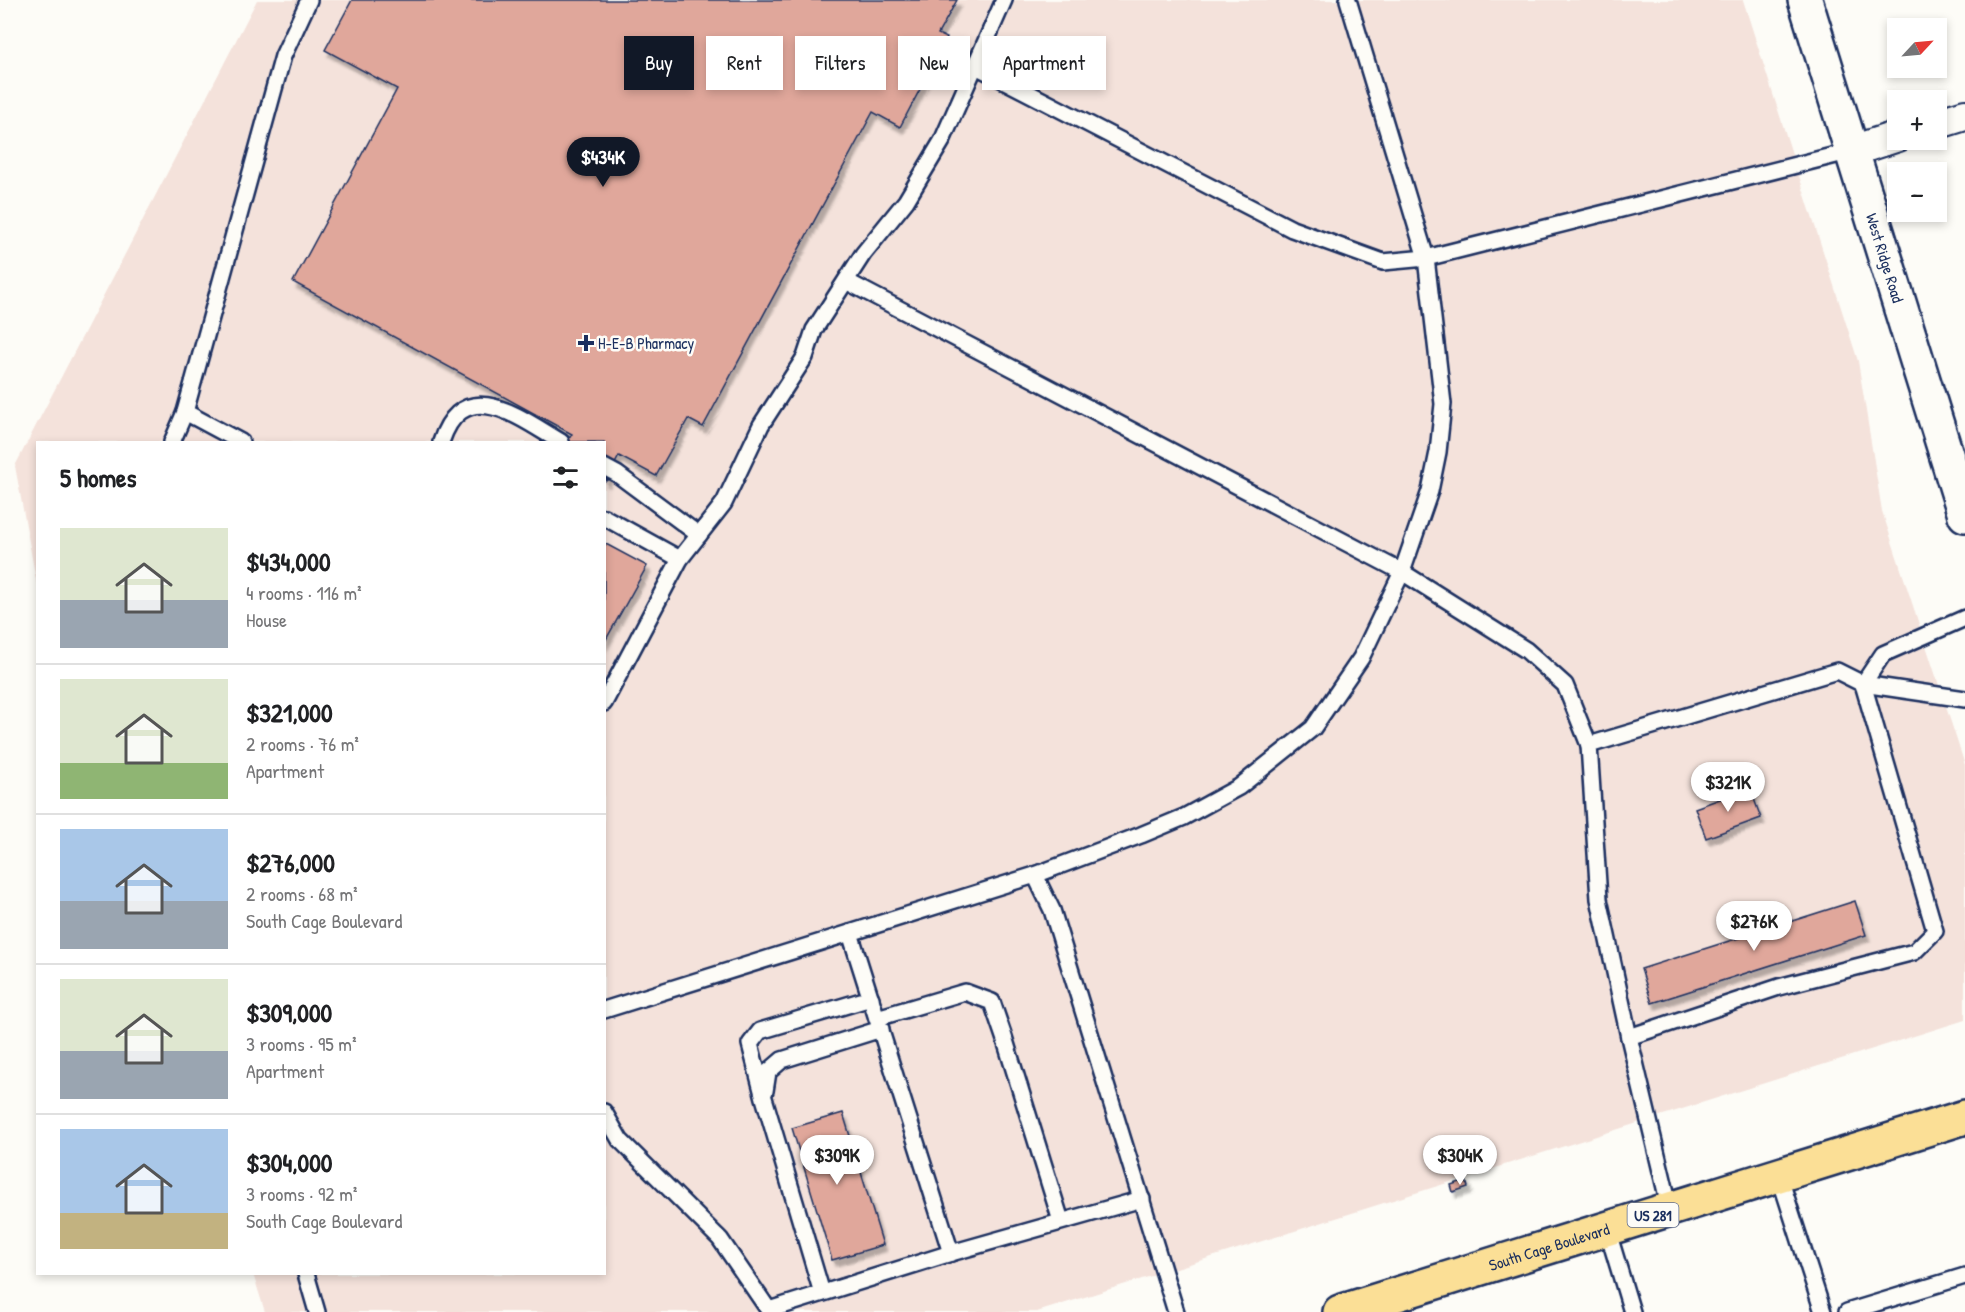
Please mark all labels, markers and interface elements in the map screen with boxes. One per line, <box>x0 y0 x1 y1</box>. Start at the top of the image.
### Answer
north arrow <box>1887 18 1947 78</box>
map controls <box>1887 18 1947 222</box>
chip: Buy <box>624 36 694 90</box>
chip: Rent <box>706 36 783 90</box>
chip: Filters <box>795 36 886 90</box>
chip: New <box>898 36 970 90</box>
chip: Apartment <box>982 36 1106 90</box>
button: + <box>1887 90 1947 150</box>
pin: $434K <box>561 137 645 188</box>
text: $434K <box>581 143 625 170</box>
button: − <box>1887 162 1947 222</box>
street label: West Ridge Road <box>1861 211 1909 305</box>
place label: H-E-B Pharmacy <box>598 332 694 354</box>
marker: H-E-B Pharmacy <box>579 336 593 350</box>
text: 5 homes <box>60 460 136 495</box>
icon: filters <box>549 461 582 494</box>
text: $434,000 <box>246 544 331 579</box>
icon: home <box>108 552 180 624</box>
text: 4 rooms · 116 m² <box>246 579 362 606</box>
text: House <box>246 606 287 633</box>
text: $321,000 <box>246 695 333 730</box>
icon: home <box>108 703 180 775</box>
text: 2 rooms · 76 m² <box>246 730 359 757</box>
text: Apartment <box>246 757 324 784</box>
pin: $321K <box>1686 762 1770 813</box>
text: $321K <box>1705 768 1751 795</box>
text: $276,000 <box>246 845 335 880</box>
icon: home <box>108 853 180 925</box>
text: 2 rooms · 68 m² <box>246 880 358 907</box>
pin: $276K <box>1712 901 1796 952</box>
text: South Cage Boulevard <box>246 907 402 934</box>
text: $276K <box>1730 907 1778 934</box>
text: $309,000 <box>246 995 332 1030</box>
icon: home <box>108 1003 180 1075</box>
text: 3 rooms · 95 m² <box>246 1030 356 1057</box>
text: Apartment <box>246 1057 324 1084</box>
pin: $309K <box>795 1135 879 1186</box>
pin: $304K <box>1418 1135 1502 1186</box>
text: $309K <box>814 1141 860 1168</box>
text: $304K <box>1437 1141 1483 1168</box>
text: $304,000 <box>246 1145 332 1180</box>
icon: home <box>108 1153 180 1225</box>
text: 3 rooms · 92 m² <box>246 1180 357 1207</box>
road number: US 281 <box>1628 1203 1678 1227</box>
text: South Cage Boulevard <box>246 1207 402 1234</box>
street label: South Cage Boulevard <box>1486 1218 1612 1276</box>

